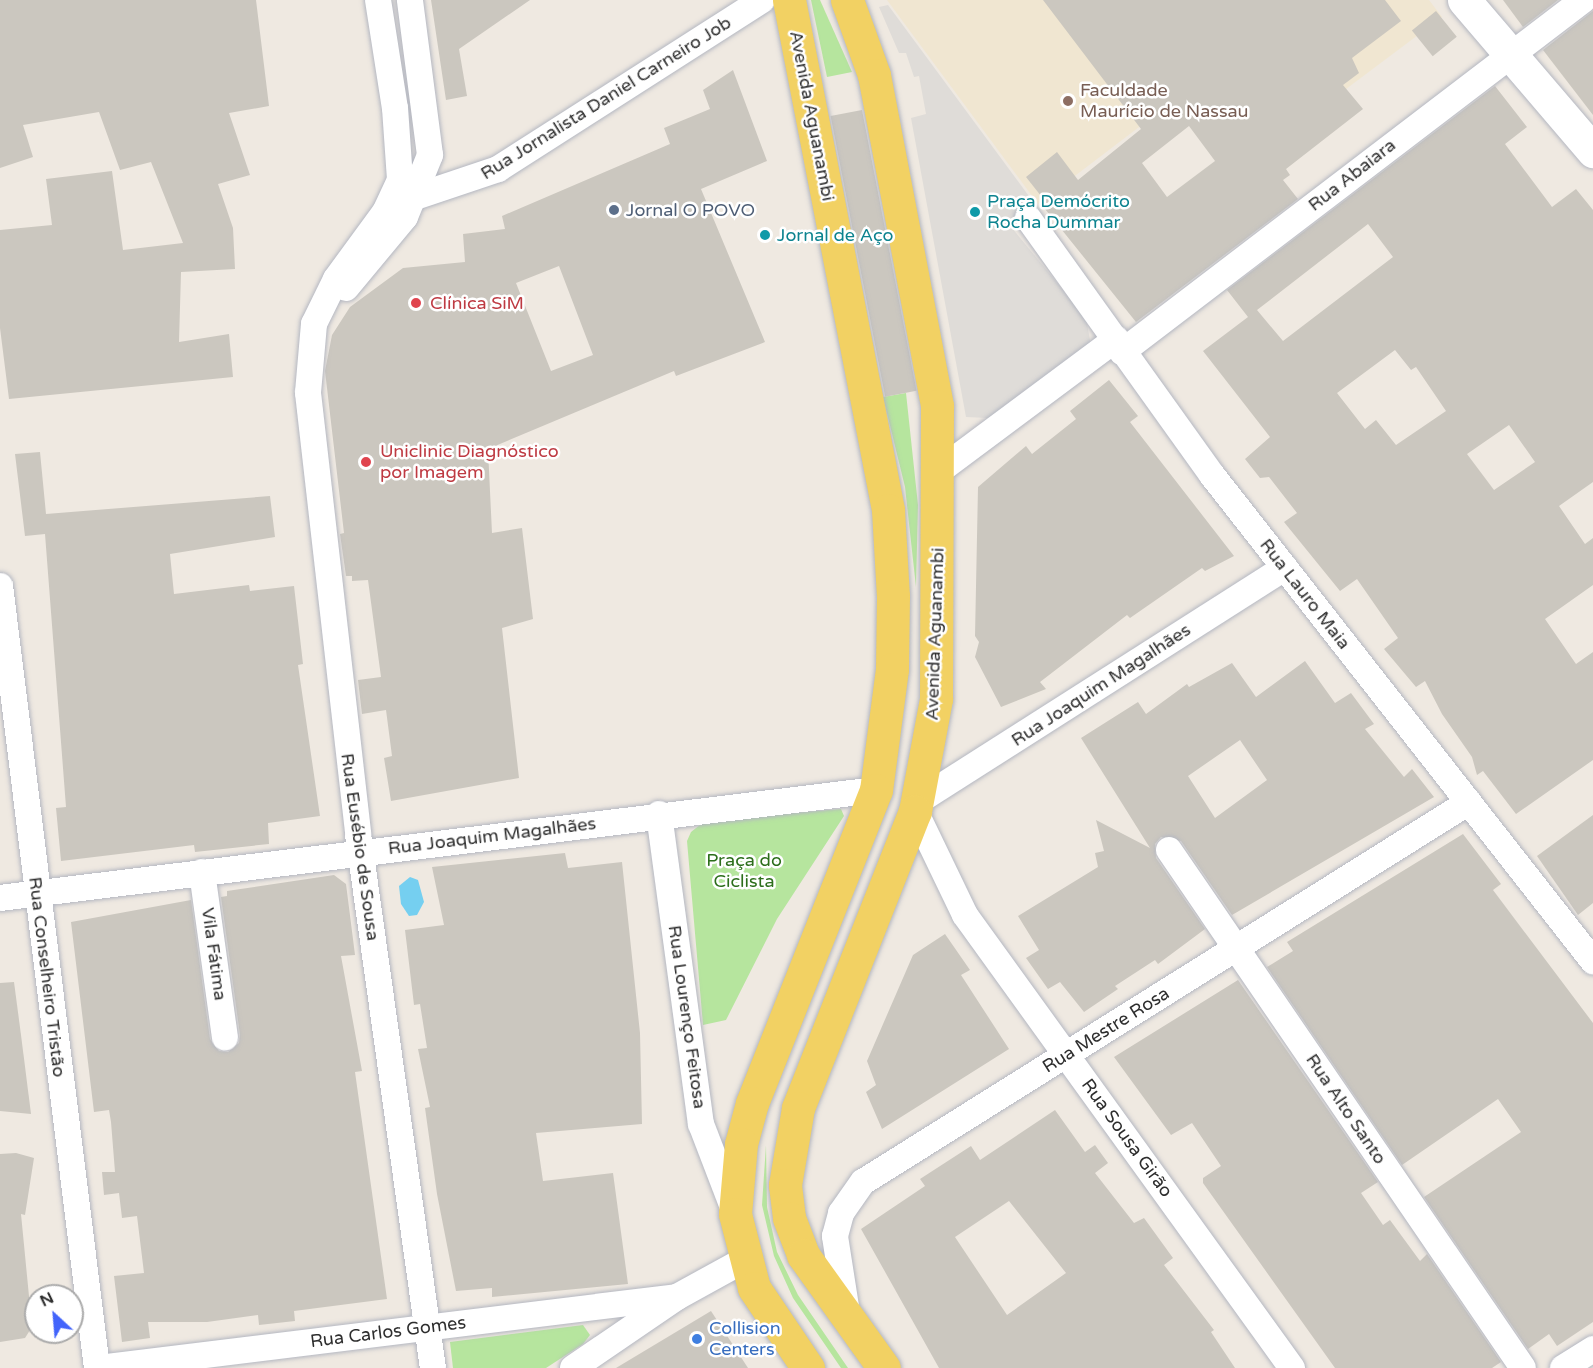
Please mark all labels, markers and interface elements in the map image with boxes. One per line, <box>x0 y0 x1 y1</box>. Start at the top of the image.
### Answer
street label: Rua Jornalista Daniel Carneiro Job <box>477 12 735 184</box>
street label: Avenida Aguanambi <box>785 29 839 203</box>
place label: Faculdade Maurício de Nassau <box>1080 80 1249 122</box>
marker: Faculdade Maurício de Nassau <box>1061 94 1075 108</box>
street label: Rua Abaiara <box>1304 134 1400 216</box>
place label: Praça Demócrito Rocha Dummar <box>987 191 1130 234</box>
place label: Jornal O POVO <box>626 199 755 221</box>
marker: Jornal O POVO <box>607 203 621 217</box>
marker: Praça Demócrito Rocha Dummar <box>968 205 982 219</box>
place label: Jornal de Aço <box>777 224 893 246</box>
marker: Jornal de Aço <box>758 228 772 242</box>
place label: Clínica SiM <box>430 292 524 314</box>
marker: Clínica SiM <box>407 294 425 312</box>
place label: Uniclinic Diagnóstico por Imagem <box>380 441 559 484</box>
marker: Uniclinic Diagnóstico por Imagem <box>357 453 375 471</box>
street label: Rua Lauro Maia <box>1255 534 1355 654</box>
street label: Avenida Aguanambi <box>921 547 949 721</box>
street label: Rua Joaquim Magalhães <box>1007 619 1195 751</box>
street label: Rua Eusébio de Sousa <box>336 752 384 942</box>
street label: Rua Joaquim Magalhães <box>387 813 597 859</box>
park label: Praça do Ciclista <box>706 850 782 892</box>
street label: Rua Conselheiro Tristão <box>24 876 70 1078</box>
street label: Vila Fátima <box>197 906 231 1002</box>
street label: Rua Lourenço Feitosa <box>663 924 711 1110</box>
street label: Rua Mestre Rosa <box>1039 982 1173 1078</box>
street label: Rua Alto Santo <box>1301 1050 1391 1168</box>
street label: Rua Sousa Girão <box>1077 1075 1177 1201</box>
north arrow <box>24 1284 84 1344</box>
text: N <box>37 1288 57 1311</box>
street label: Rua Carlos Gomes <box>309 1312 467 1352</box>
place label: Collision Centers <box>709 1318 781 1360</box>
marker: Collision Centers <box>690 1332 704 1346</box>

